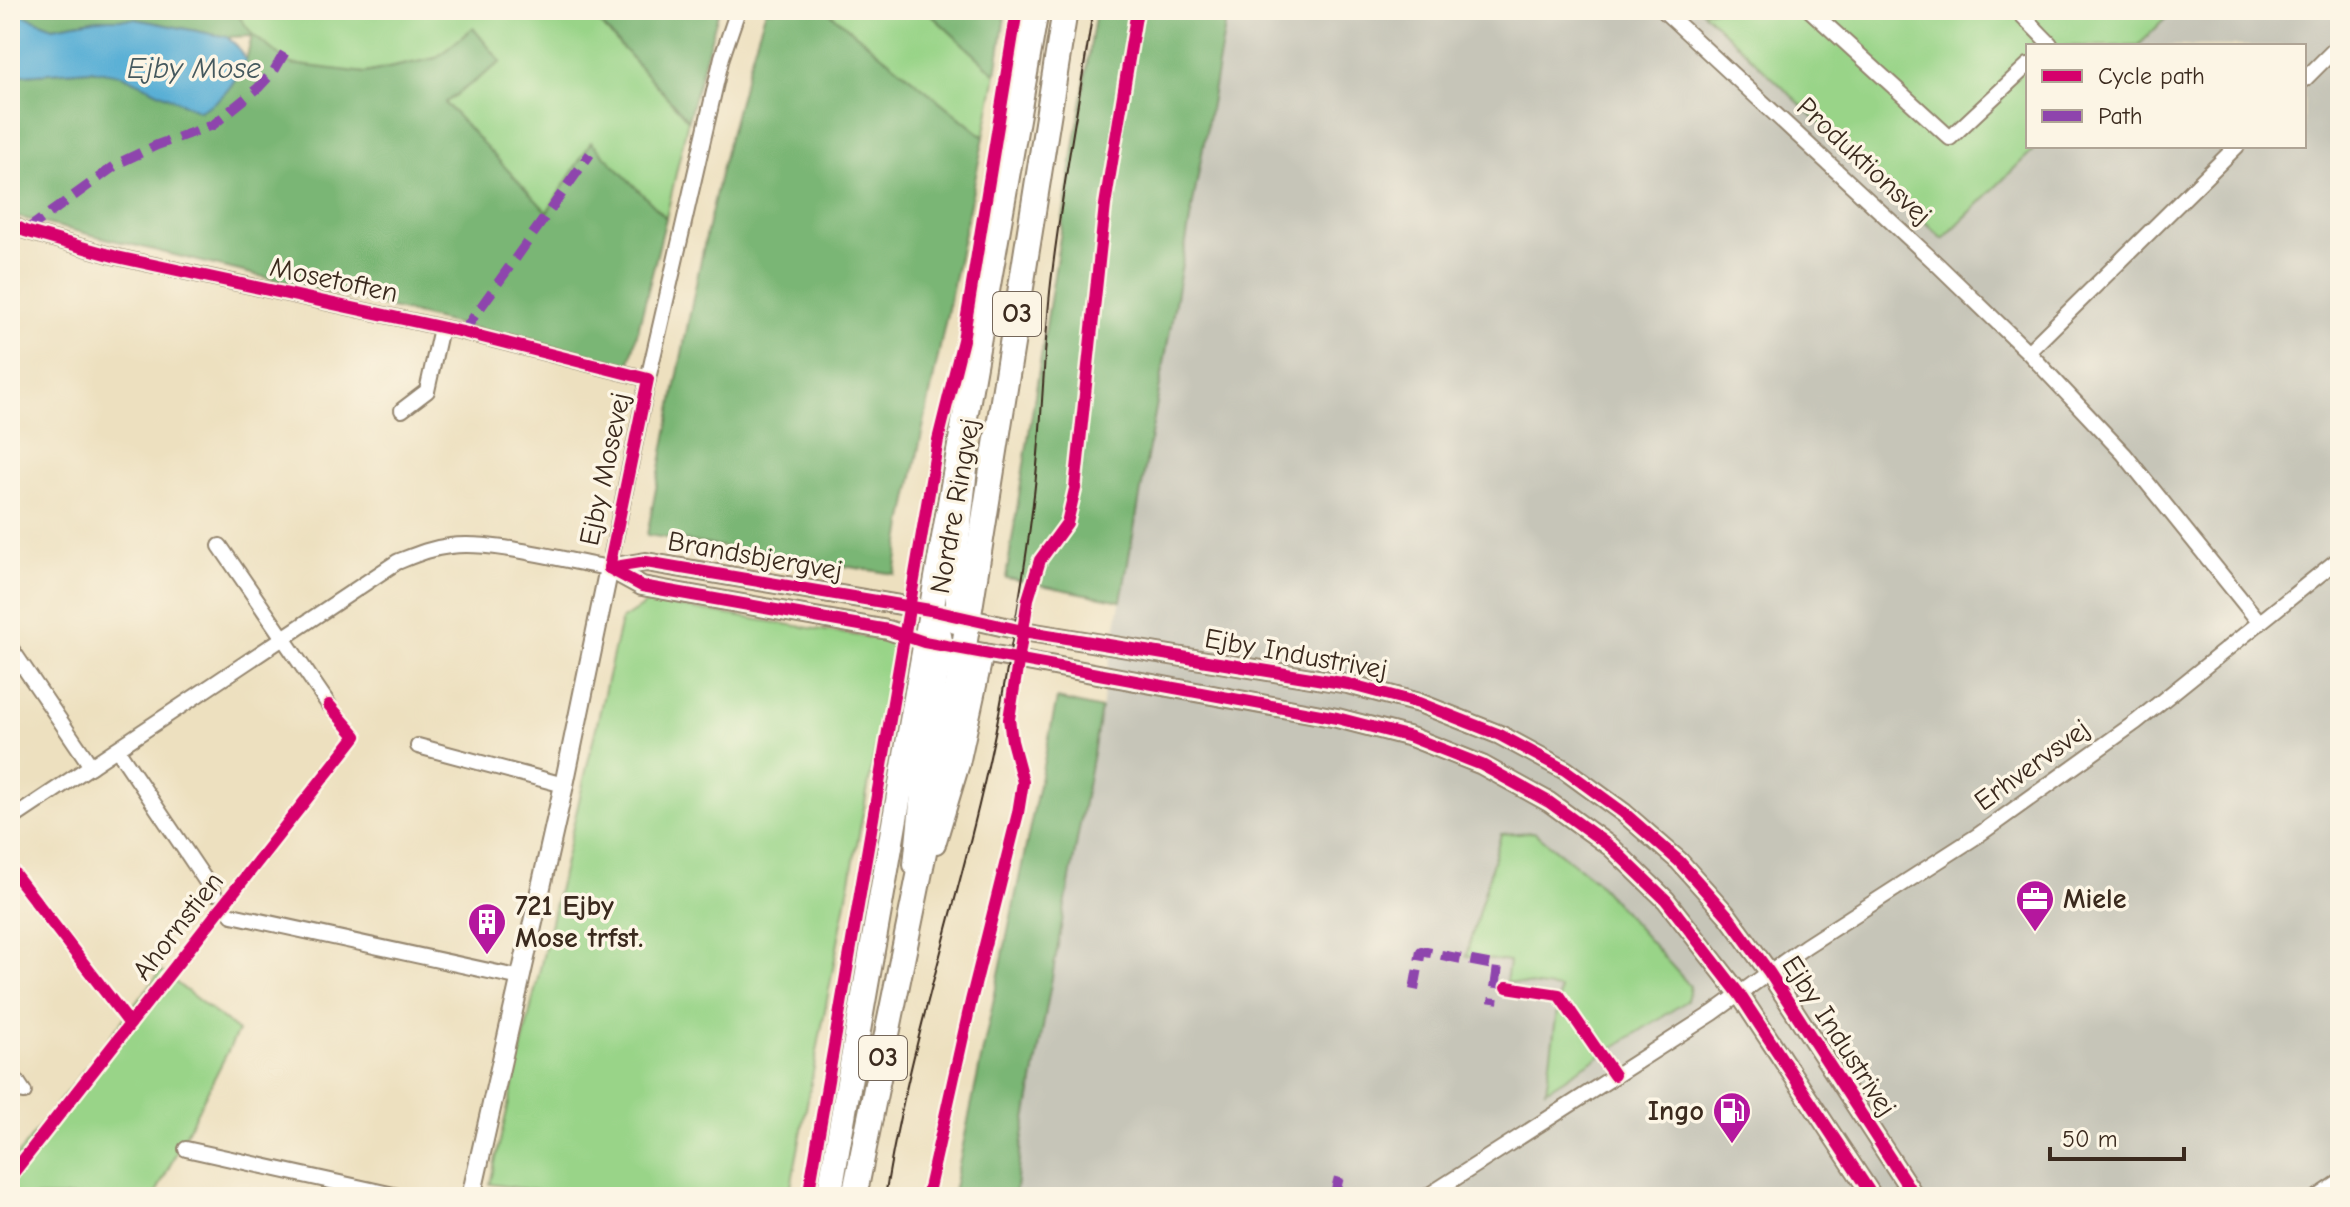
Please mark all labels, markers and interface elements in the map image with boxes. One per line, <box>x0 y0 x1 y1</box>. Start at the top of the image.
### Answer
legend <box>2026 44 2306 148</box>
water label: Ejby Mose <box>127 51 261 86</box>
text: Cycle path <box>2098 62 2205 90</box>
street label: Produktionsvej <box>1790 91 1938 231</box>
text: Path <box>2098 102 2143 130</box>
street label: Mosetoften <box>267 251 401 309</box>
road number: O3 <box>993 292 1041 336</box>
street label: Ejby Mosevej <box>573 390 637 548</box>
street label: Nordre Ringvej <box>924 416 986 596</box>
street label: Brandsbjergvej <box>665 525 845 587</box>
street label: Ejby Industrivej <box>1202 622 1390 686</box>
street label: Erhvervsvej <box>1968 713 2096 817</box>
street label: Ahornstien <box>126 866 230 986</box>
office icon: Miele <box>2014 878 2056 933</box>
place label: Miele <box>2063 883 2127 915</box>
place label: 721 Ejby Mose trfst. <box>515 890 643 954</box>
building icon: 721 Ejby Mose trfst. <box>466 901 508 956</box>
street label: Ejby Industrivej <box>1775 950 1903 1122</box>
road number: O3 <box>859 1036 907 1080</box>
fuel station icon: Ingo <box>1711 1090 1753 1145</box>
place label: Ingo <box>1648 1095 1704 1127</box>
scale bar <box>2050 1111 2184 1161</box>
text: 50 m <box>2062 1125 2118 1153</box>

